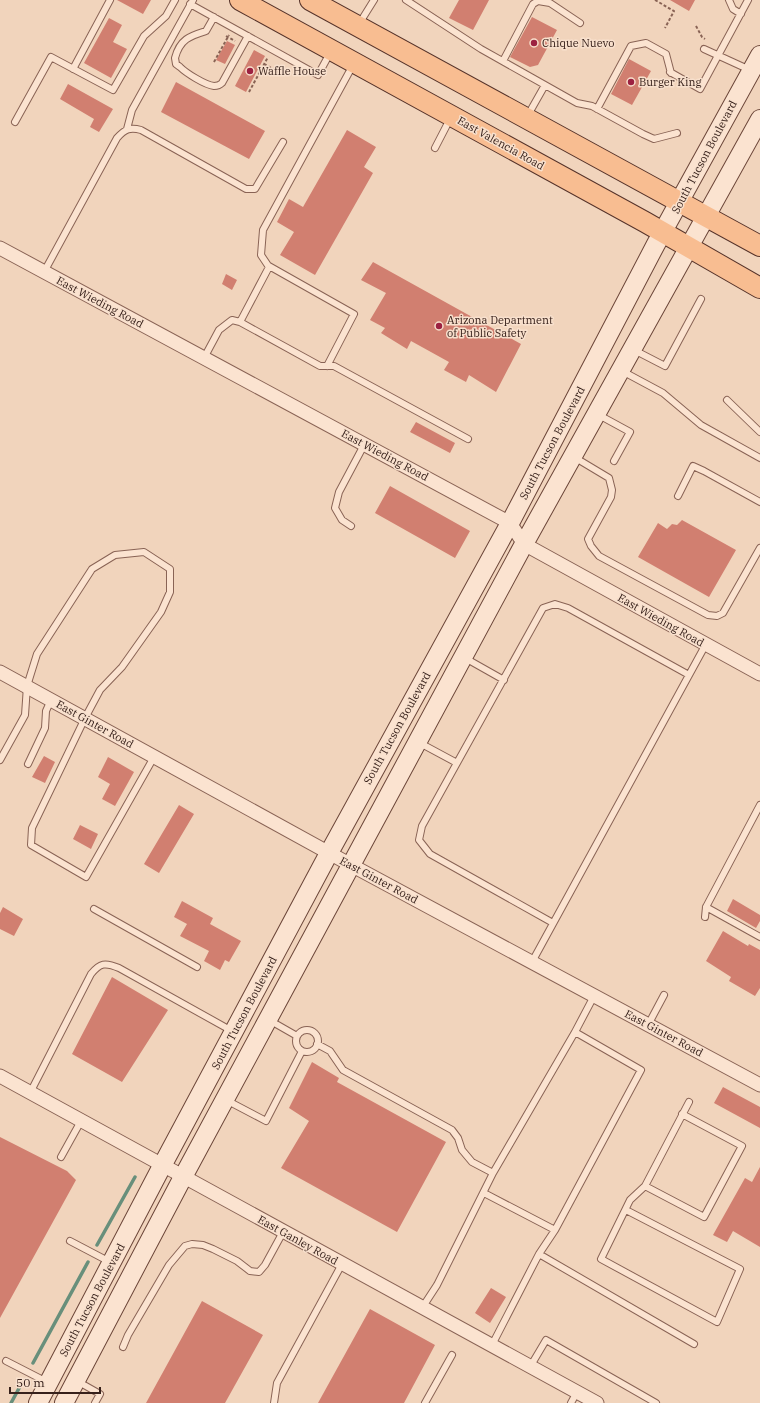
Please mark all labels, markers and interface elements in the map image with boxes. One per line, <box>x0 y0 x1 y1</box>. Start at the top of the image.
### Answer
place label: Chique Nuevo <box>542 36 615 50</box>
marker: Chique Nuevo <box>529 38 539 48</box>
place label: Waffle House <box>258 64 326 78</box>
marker: Waffle House <box>245 66 255 76</box>
place label: Burger King <box>639 75 701 89</box>
marker: Burger King <box>626 77 636 87</box>
street label: South Tucson Boulevard <box>668 98 740 216</box>
street label: East Valencia Road <box>455 113 547 173</box>
street label: East Wieding Road <box>54 273 146 331</box>
place label: Arizona Department of Public Safety <box>447 313 553 340</box>
marker: Arizona Department of Public Safety <box>434 321 444 331</box>
street label: South Tucson Boulevard <box>516 384 588 502</box>
street label: East Wieding Road <box>339 426 431 484</box>
street label: East Wieding Road <box>615 590 707 650</box>
street label: South Tucson Boulevard <box>360 669 434 787</box>
street label: East Ginter Road <box>54 697 137 751</box>
street label: East Ginter Road <box>337 853 421 907</box>
street label: South Tucson Boulevard <box>208 954 280 1072</box>
street label: East Ginter Road <box>622 1006 706 1060</box>
street label: East Ganley Road <box>255 1212 341 1268</box>
street label: South Tucson Boulevard <box>56 1241 128 1359</box>
scale bar <box>10 1369 100 1395</box>
text: 50 m <box>16 1375 45 1390</box>

